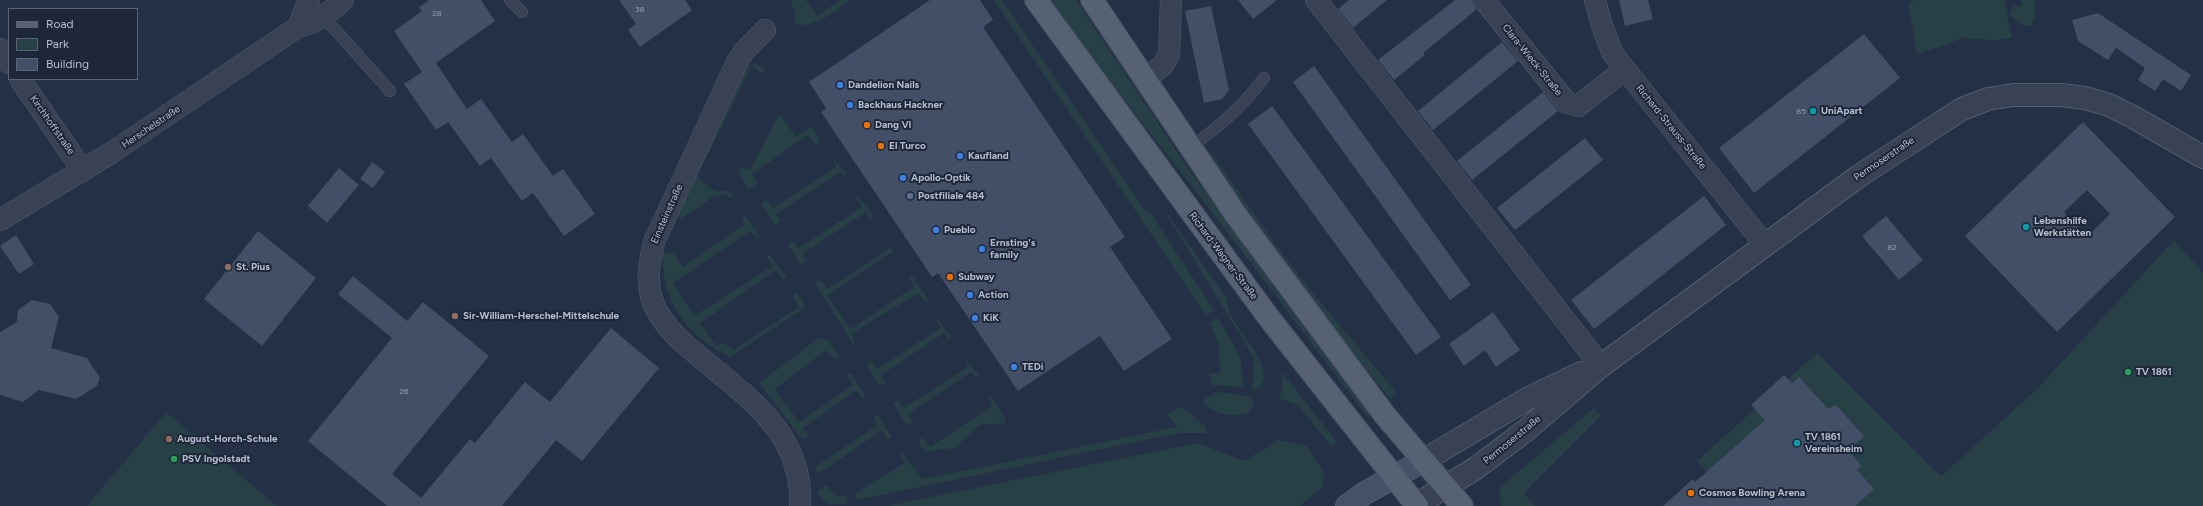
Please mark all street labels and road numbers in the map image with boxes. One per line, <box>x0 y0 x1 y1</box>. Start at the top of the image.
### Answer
street label: Clara-Wieck-Straße <box>1499 22 1565 98</box>
street label: Richard-Strauss-Straße <box>1633 82 1709 172</box>
street label: Kirchhoffstraße <box>27 93 77 157</box>
street label: Herschelstraße <box>120 103 182 151</box>
street label: Permoserstraße <box>1851 134 1917 184</box>
street label: Einsteinstraße <box>649 183 685 245</box>
street label: Richard-Wagner-Straße <box>1186 210 1260 302</box>
street label: Permoserstraße <box>1481 413 1543 467</box>

